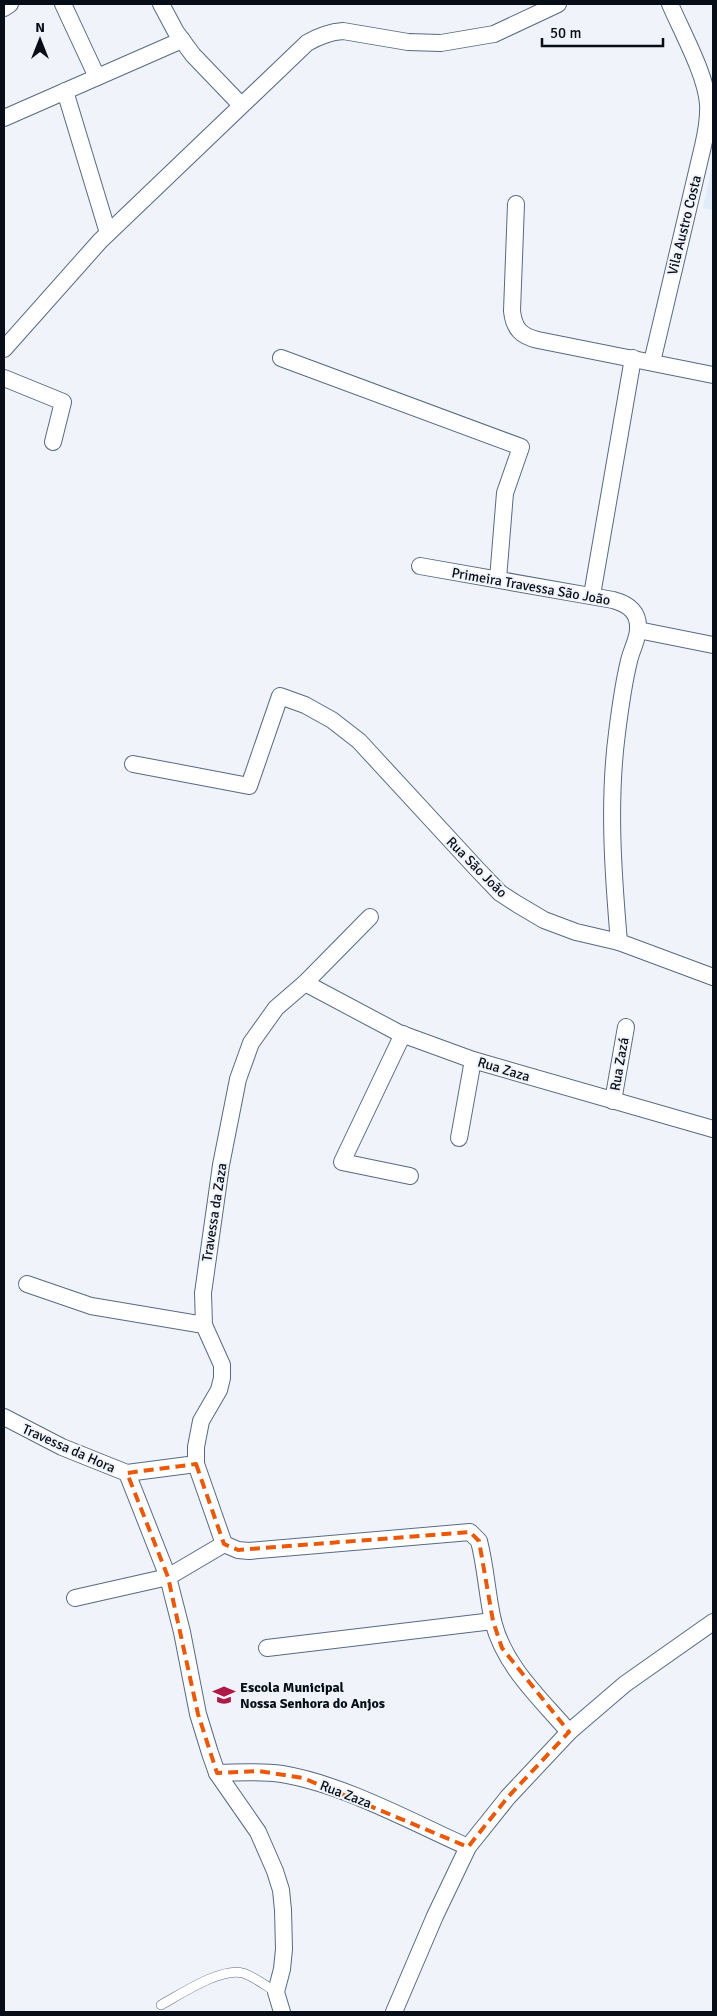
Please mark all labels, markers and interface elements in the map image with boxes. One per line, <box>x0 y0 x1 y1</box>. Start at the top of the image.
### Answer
north arrow <box>15 15 65 65</box>
scale bar <box>542 15 663 47</box>
text: N <box>35 19 45 36</box>
text: 50 m <box>550 24 581 42</box>
street label: Vila Austro Costa <box>664 173 705 277</box>
street label: Primeira Travessa São João <box>450 564 612 609</box>
street label: Rua São João <box>443 833 511 901</box>
street label: Rua Zazá <box>606 1036 633 1092</box>
street label: Rua Zaza <box>476 1053 532 1086</box>
street label: Travessa da Zaza <box>198 1162 231 1263</box>
street label: Travessa da Hora <box>20 1420 118 1477</box>
place label: Escola Municipal Nossa Senhora do Anjos <box>240 1679 385 1712</box>
school or university icon: Escola Municipal Nossa Senhora do Anjos <box>211 1682 237 1708</box>
street label: Rua Zaza <box>318 1777 374 1812</box>

